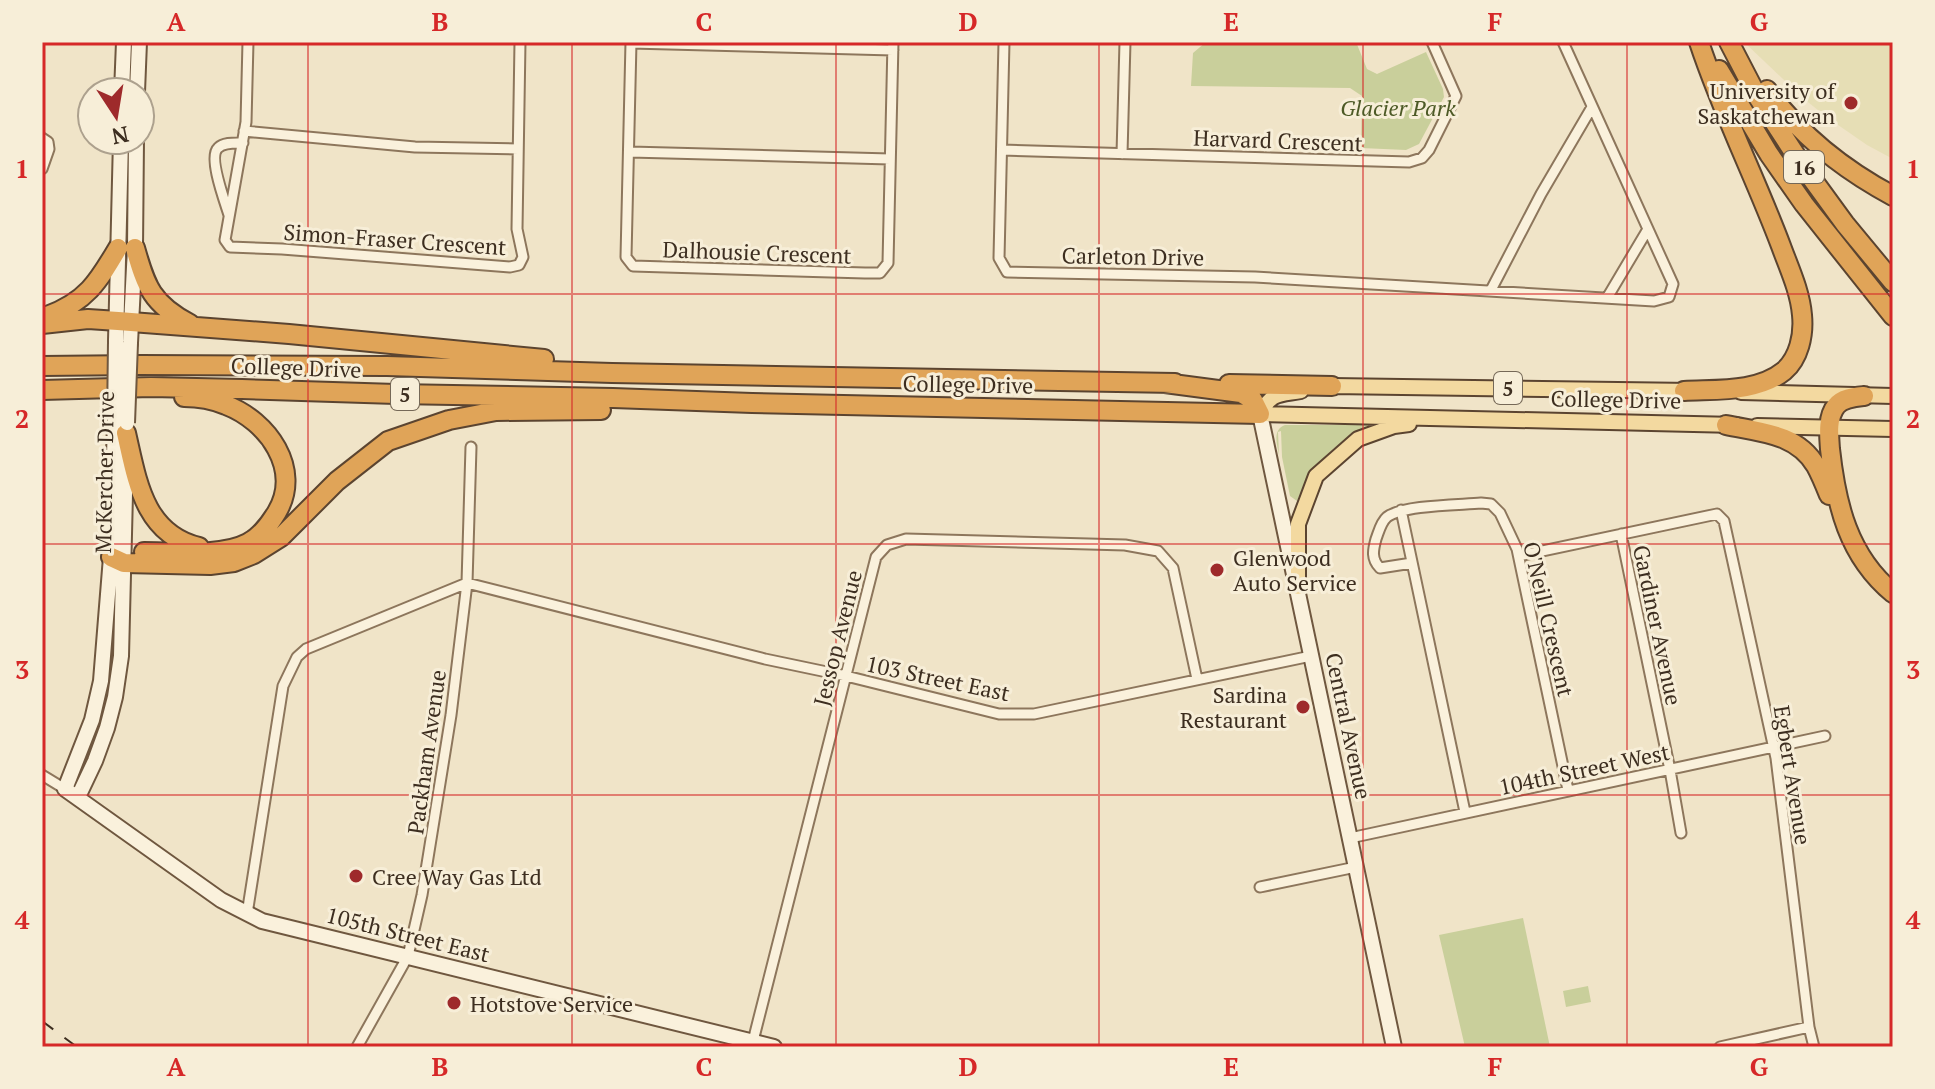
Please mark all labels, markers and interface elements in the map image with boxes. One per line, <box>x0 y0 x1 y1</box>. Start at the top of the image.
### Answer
text: A <box>167 4 186 38</box>
text: B <box>432 4 448 38</box>
text: C <box>696 4 712 38</box>
text: D <box>958 4 978 38</box>
text: E <box>1223 4 1239 38</box>
text: F <box>1488 4 1503 38</box>
text: G <box>1750 4 1769 38</box>
north arrow <box>76 76 156 156</box>
place label: University of Saskatchewan <box>1698 76 1836 130</box>
park label: Glacier Park <box>1340 93 1456 122</box>
marker: University of Saskatchewan <box>1842 94 1860 112</box>
text: N <box>109 120 131 152</box>
street label: Harvard Crescent <box>1193 123 1363 157</box>
text: 1 <box>15 151 29 185</box>
road number: 16 <box>1784 151 1824 183</box>
text: 1 <box>1906 151 1920 185</box>
street label: Simon-Fraser Crescent <box>283 217 507 261</box>
street label: Dalhousie Crescent <box>662 234 852 270</box>
street label: Carleton Drive <box>1061 240 1205 272</box>
street label: College Drive <box>230 350 362 384</box>
street label: College Drive <box>902 368 1034 400</box>
road number: 5 <box>1494 372 1522 404</box>
road number: 5 <box>391 378 419 410</box>
street label: College Drive <box>1550 383 1682 415</box>
street label: McKercher Drive <box>88 391 120 553</box>
text: 2 <box>15 401 29 435</box>
text: 2 <box>1906 401 1920 435</box>
street label: O'Neill Crescent <box>1517 539 1581 699</box>
street label: Gardiner Avenue <box>1627 542 1689 708</box>
place label: Glenwood Auto Service <box>1233 543 1357 597</box>
marker: Glenwood Auto Service <box>1208 561 1226 579</box>
street label: Jessop Avenue <box>806 567 868 709</box>
street label: 103 Street East <box>863 649 1013 707</box>
street label: Central Avenue <box>1319 650 1379 802</box>
text: 3 <box>15 652 29 686</box>
text: 3 <box>1906 652 1920 686</box>
street label: Packham Avenue <box>400 668 452 836</box>
place label: Sardina Restaurant <box>1180 680 1287 734</box>
marker: Sardina Restaurant <box>1294 698 1312 716</box>
street label: Egbert Avenue <box>1768 703 1818 847</box>
street label: 104th Street West <box>1496 737 1672 801</box>
place label: Cree Way Gas Ltd <box>372 862 542 891</box>
marker: Cree Way Gas Ltd <box>347 867 365 885</box>
street label: 105th Street East <box>323 900 493 968</box>
text: 4 <box>15 902 30 936</box>
text: 4 <box>1906 902 1921 936</box>
place label: Hotstove Service <box>470 989 633 1018</box>
marker: Hotstove Service <box>445 994 463 1012</box>
text: A <box>167 1049 186 1083</box>
text: B <box>432 1049 448 1083</box>
text: C <box>696 1049 712 1083</box>
text: D <box>958 1049 978 1083</box>
text: E <box>1223 1049 1239 1083</box>
text: F <box>1488 1049 1503 1083</box>
text: G <box>1750 1049 1769 1083</box>

